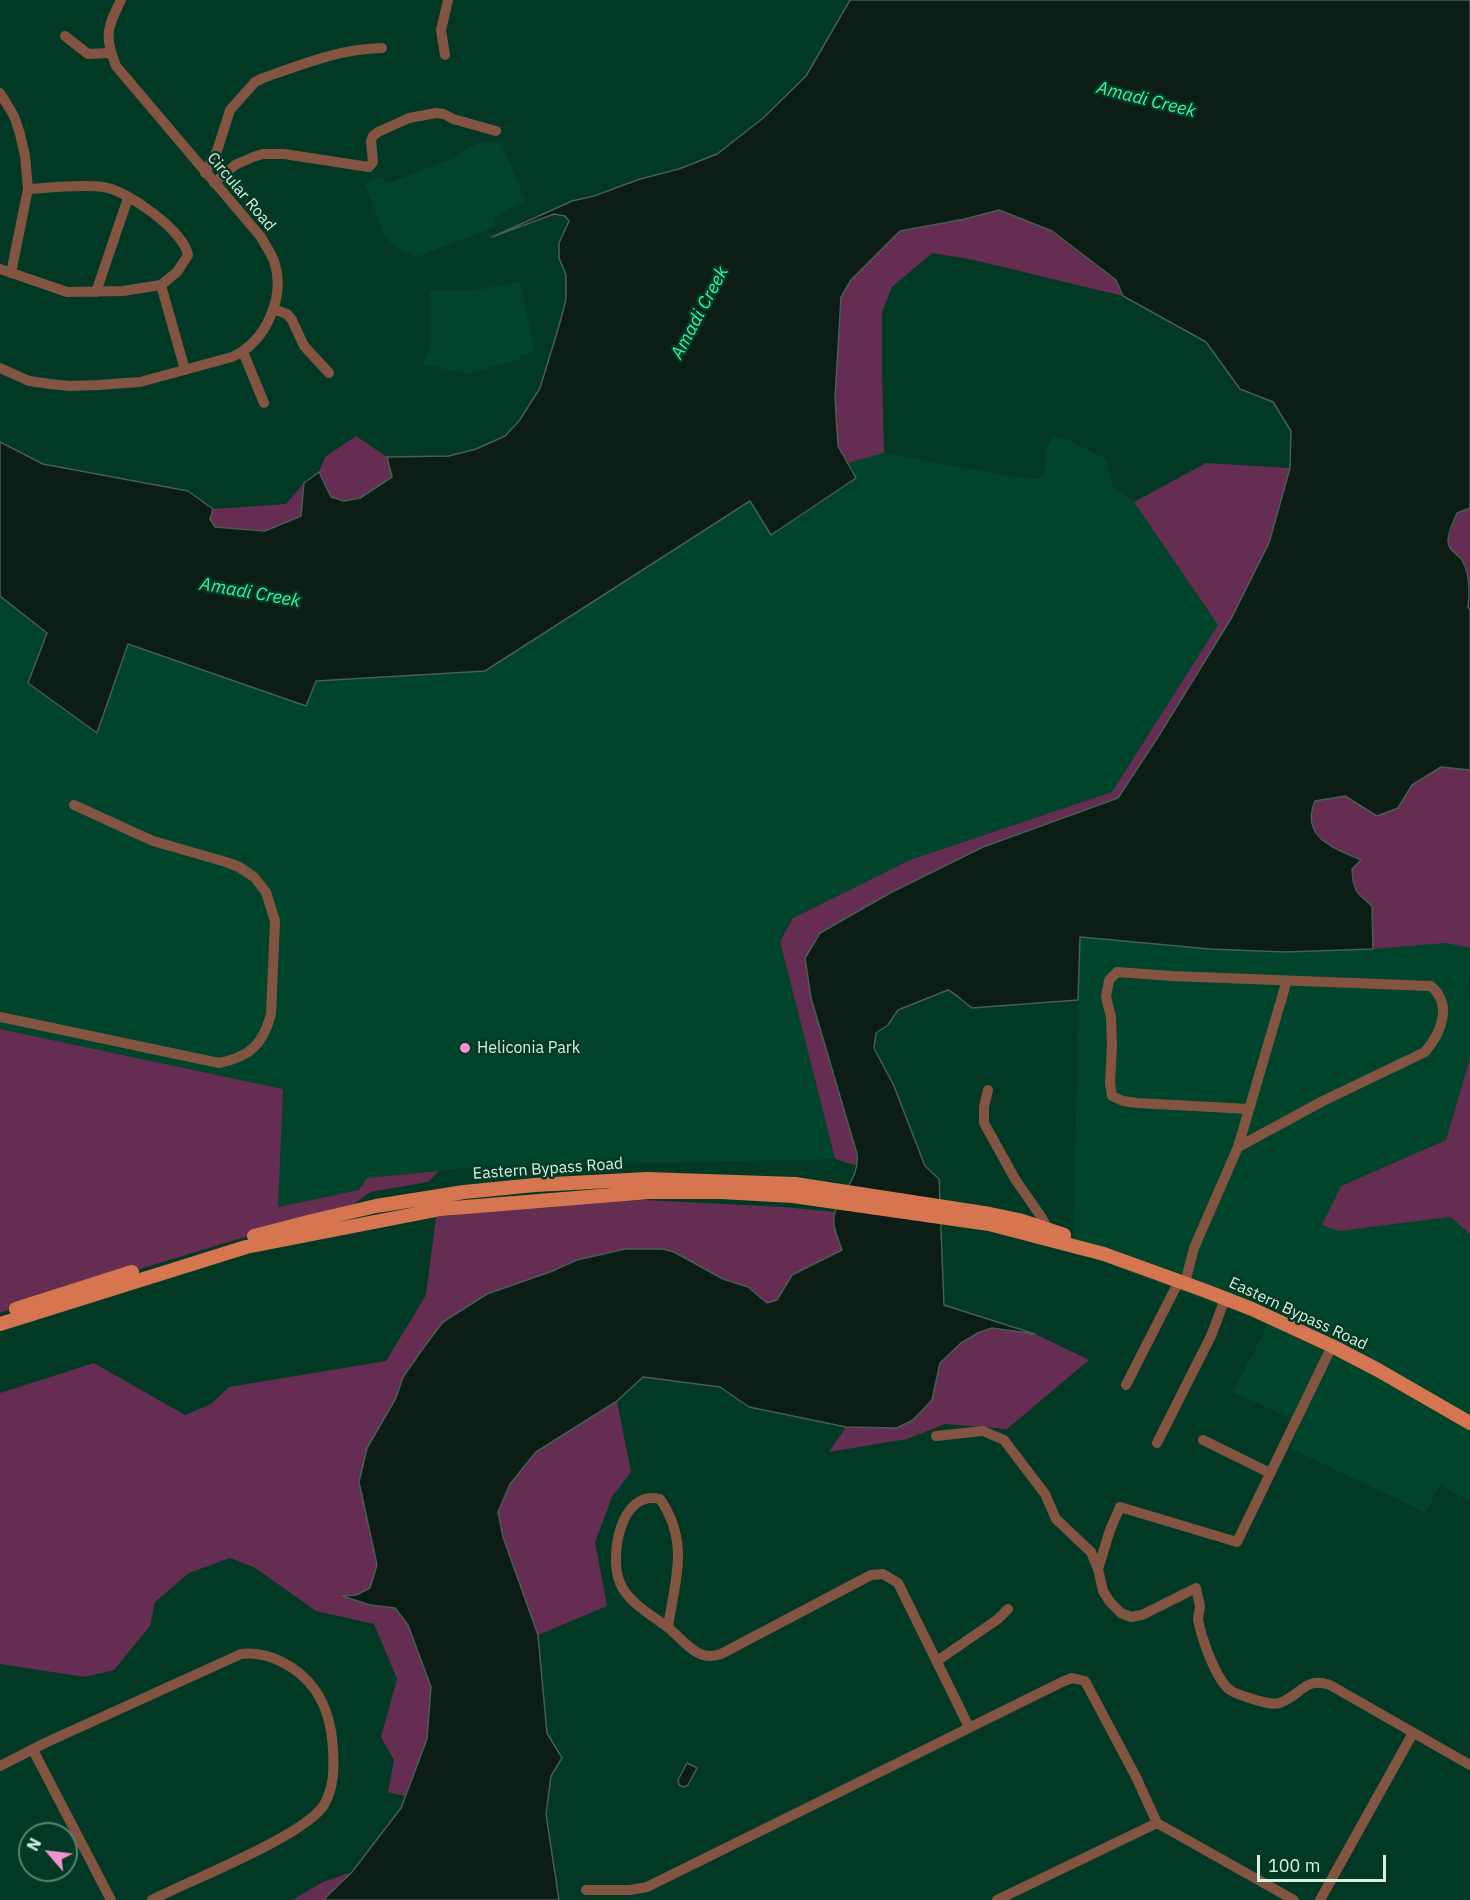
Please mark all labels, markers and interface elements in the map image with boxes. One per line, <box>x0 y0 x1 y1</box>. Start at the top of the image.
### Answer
water label: Amadi Creek <box>1094 77 1198 123</box>
street label: Circular Road <box>203 149 279 235</box>
water label: Amadi Creek <box>667 263 733 363</box>
water label: Amadi Creek <box>198 574 302 612</box>
place label: Heliconia Park <box>477 1038 580 1058</box>
marker: Heliconia Park <box>458 1041 472 1055</box>
street label: Eastern Bypass Road <box>472 1154 624 1184</box>
street label: Eastern Bypass Road <box>1226 1273 1370 1355</box>
north arrow <box>18 1822 78 1882</box>
text: N <box>22 1835 45 1854</box>
scale bar <box>1260 1843 1389 1881</box>
text: 100 m <box>1268 1854 1320 1877</box>

